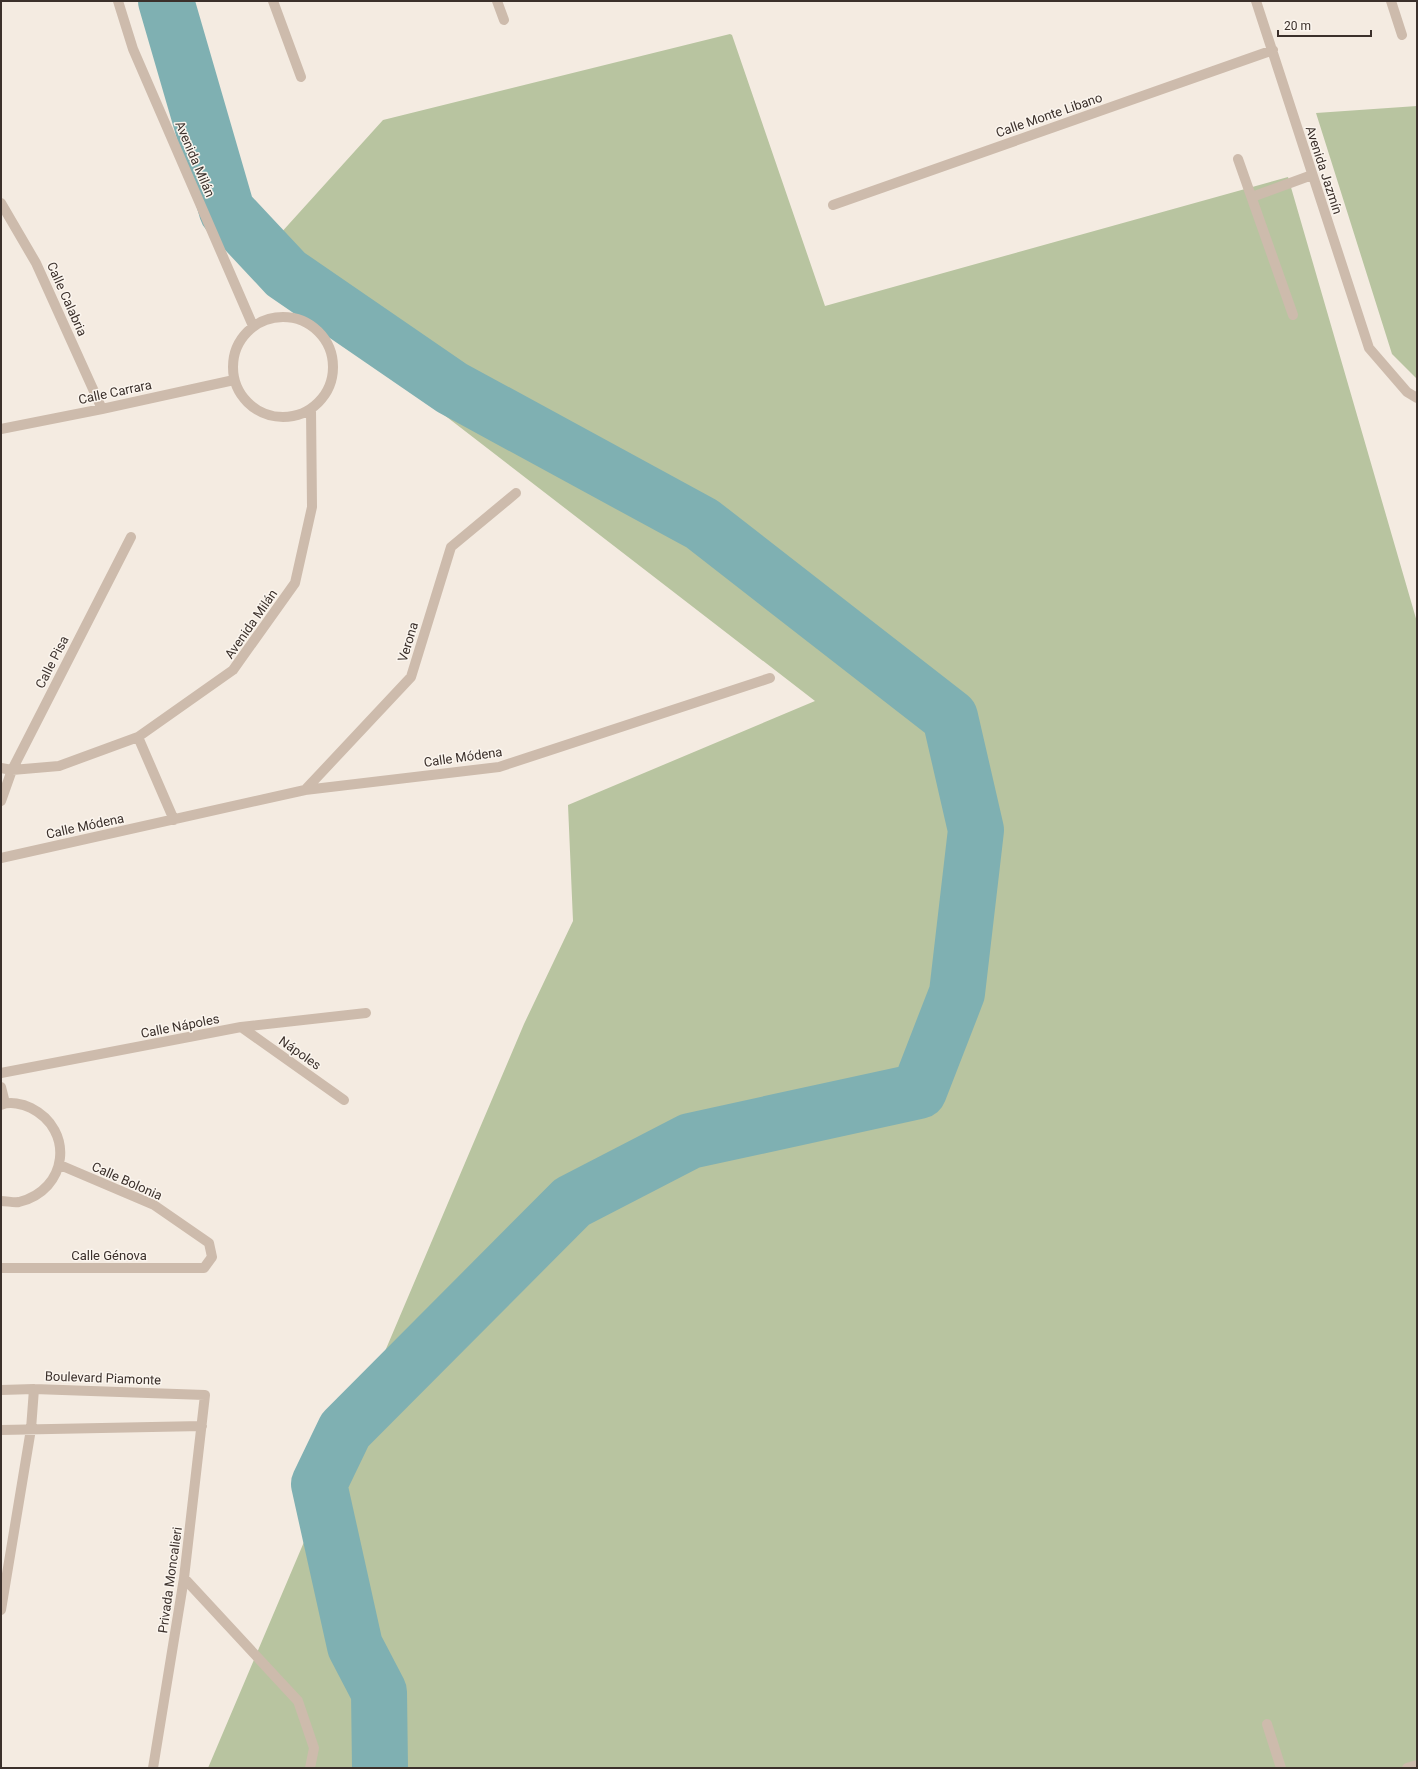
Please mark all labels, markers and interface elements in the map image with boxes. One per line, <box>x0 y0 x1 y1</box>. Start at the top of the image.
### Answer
scale bar <box>1278 12 1371 38</box>
text: 20 m <box>1284 19 1311 33</box>
street label: Calle Monte Libano <box>994 90 1104 140</box>
street label: Avenida Milán <box>172 119 218 199</box>
street label: Avenida Jazmín <box>1303 124 1345 216</box>
street label: Calle Calabria <box>44 260 90 338</box>
street label: Calle Carrara <box>77 377 153 407</box>
street label: Avenida Milán <box>222 586 280 662</box>
street label: Verona <box>395 620 421 664</box>
street label: Calle Pisa <box>32 633 72 691</box>
street label: Calle Módena <box>423 744 503 770</box>
street label: Calle Módena <box>45 810 125 842</box>
street label: Calle Nápoles <box>139 1011 221 1041</box>
street label: Nápoles <box>276 1033 324 1073</box>
street label: Calle Bolonia <box>89 1159 165 1203</box>
street label: Calle Génova <box>71 1248 147 1263</box>
street label: Boulevard Piamonte <box>45 1368 162 1388</box>
street label: Privada Moncalieri <box>155 1526 185 1634</box>

